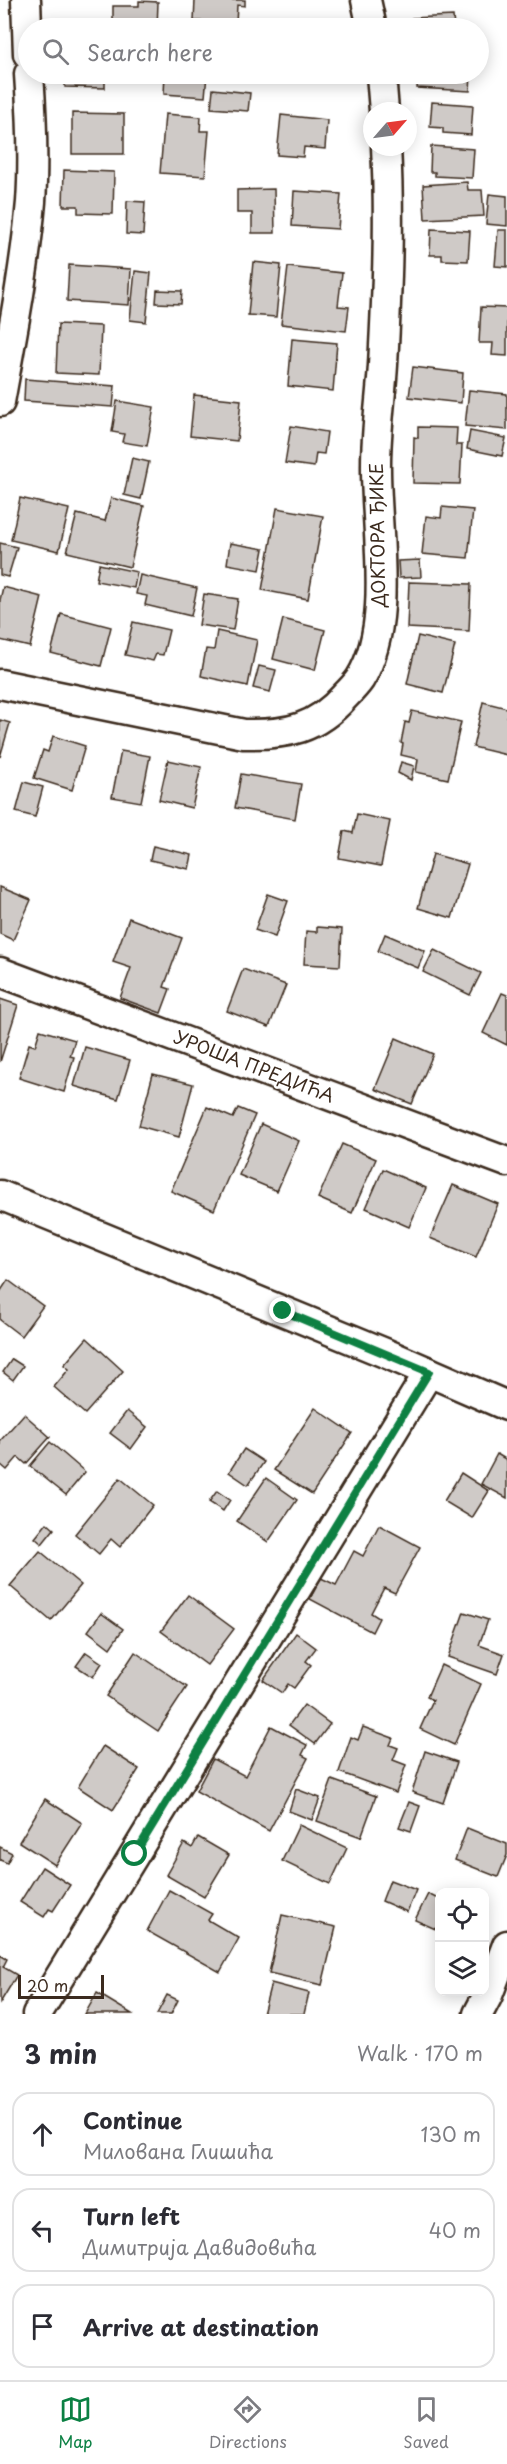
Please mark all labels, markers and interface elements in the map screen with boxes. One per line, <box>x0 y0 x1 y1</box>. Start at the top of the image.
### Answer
search box <box>18 18 489 84</box>
icon: search <box>39 35 72 68</box>
text: Search here <box>87 35 213 68</box>
north arrow <box>363 102 417 156</box>
street label: ДОКТОРА ЂИКЕ <box>362 463 391 608</box>
street label: УРОША ПРЕДИЋА <box>170 1023 339 1109</box>
route end <box>269 1297 295 1323</box>
route start <box>121 1840 147 1866</box>
map controls <box>435 1888 489 1996</box>
button: locate <box>435 1888 489 1942</box>
button: layers <box>435 1942 489 1996</box>
scale bar <box>18 1972 104 2000</box>
text: 20 m <box>27 1973 68 1997</box>
text: 3 min <box>24 2034 97 2073</box>
text: Walk · 170 m <box>357 2038 483 2068</box>
text: Continue <box>83 2103 182 2136</box>
icon: ahead <box>26 2118 59 2151</box>
text: 130 m <box>421 2119 481 2149</box>
text: Милована Глишића <box>83 2136 273 2166</box>
text: Turn left <box>83 2199 180 2232</box>
icon: left <box>26 2214 59 2247</box>
text: 40 m <box>429 2215 481 2245</box>
text: Димитрија Давидовића <box>83 2232 316 2262</box>
icon: arrive <box>26 2310 59 2343</box>
text: Arrive at destination <box>83 2310 319 2343</box>
tab: Map <box>58 2393 92 2453</box>
tab: Directions <box>209 2393 287 2453</box>
tab: Saved <box>403 2393 449 2453</box>

